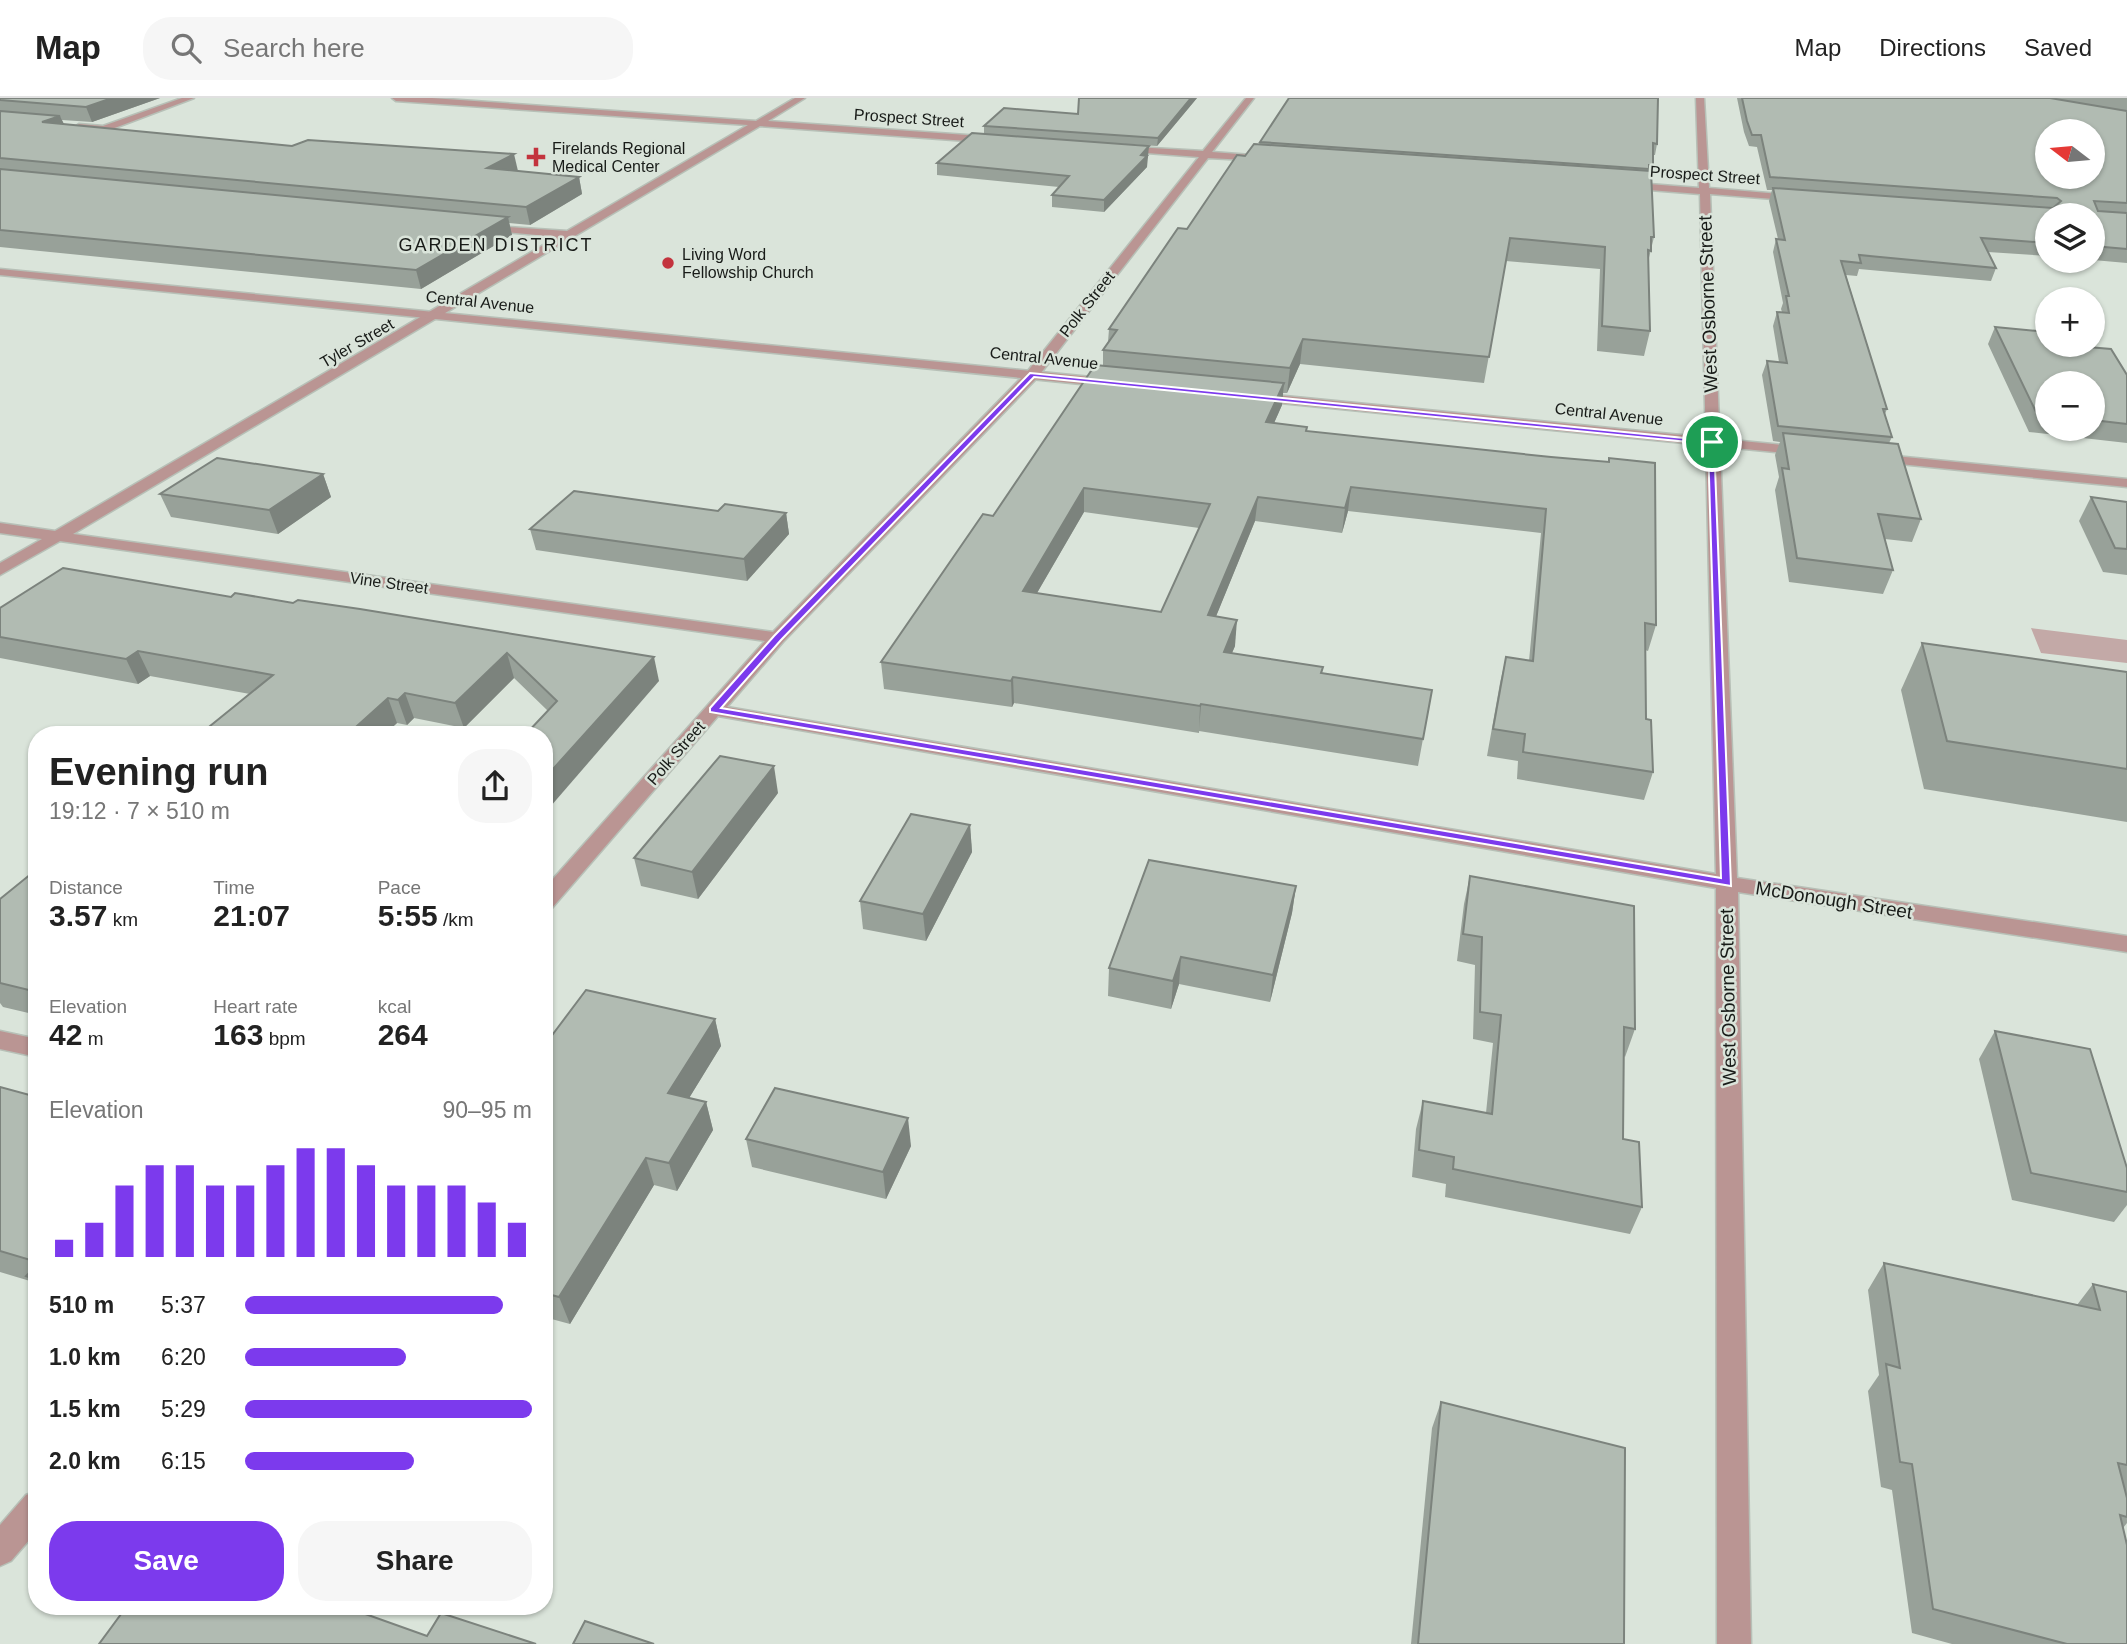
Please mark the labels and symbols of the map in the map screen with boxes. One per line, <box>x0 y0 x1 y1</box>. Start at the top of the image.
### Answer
street label: Prospect Street <box>853 106 965 130</box>
north arrow <box>2035 119 2105 189</box>
place label: Firelands Regional Medical Center <box>552 140 685 175</box>
marker: Firelands Regional Medical Center <box>526 147 546 167</box>
street label: Prospect Street <box>1649 163 1761 187</box>
street label: West Osborne Street <box>1694 214 1722 393</box>
district label: GARDEN DISTRICT <box>398 235 594 255</box>
place label: Living Word Fellowship Church <box>682 246 814 281</box>
marker: Living Word Fellowship Church <box>660 255 676 271</box>
street label: Polk Street <box>1056 267 1118 340</box>
street label: Central Avenue <box>425 288 535 316</box>
street label: Tyler Street <box>317 315 397 371</box>
street label: Central Avenue <box>989 344 1099 372</box>
street label: Central Avenue <box>1554 400 1664 428</box>
pin <box>1682 412 1742 472</box>
street label: Vine Street <box>349 569 430 597</box>
street label: Polk Street <box>644 717 708 788</box>
street label: McDonough Street <box>1754 877 1915 923</box>
street label: West Osborne Street <box>1716 908 1740 1086</box>

